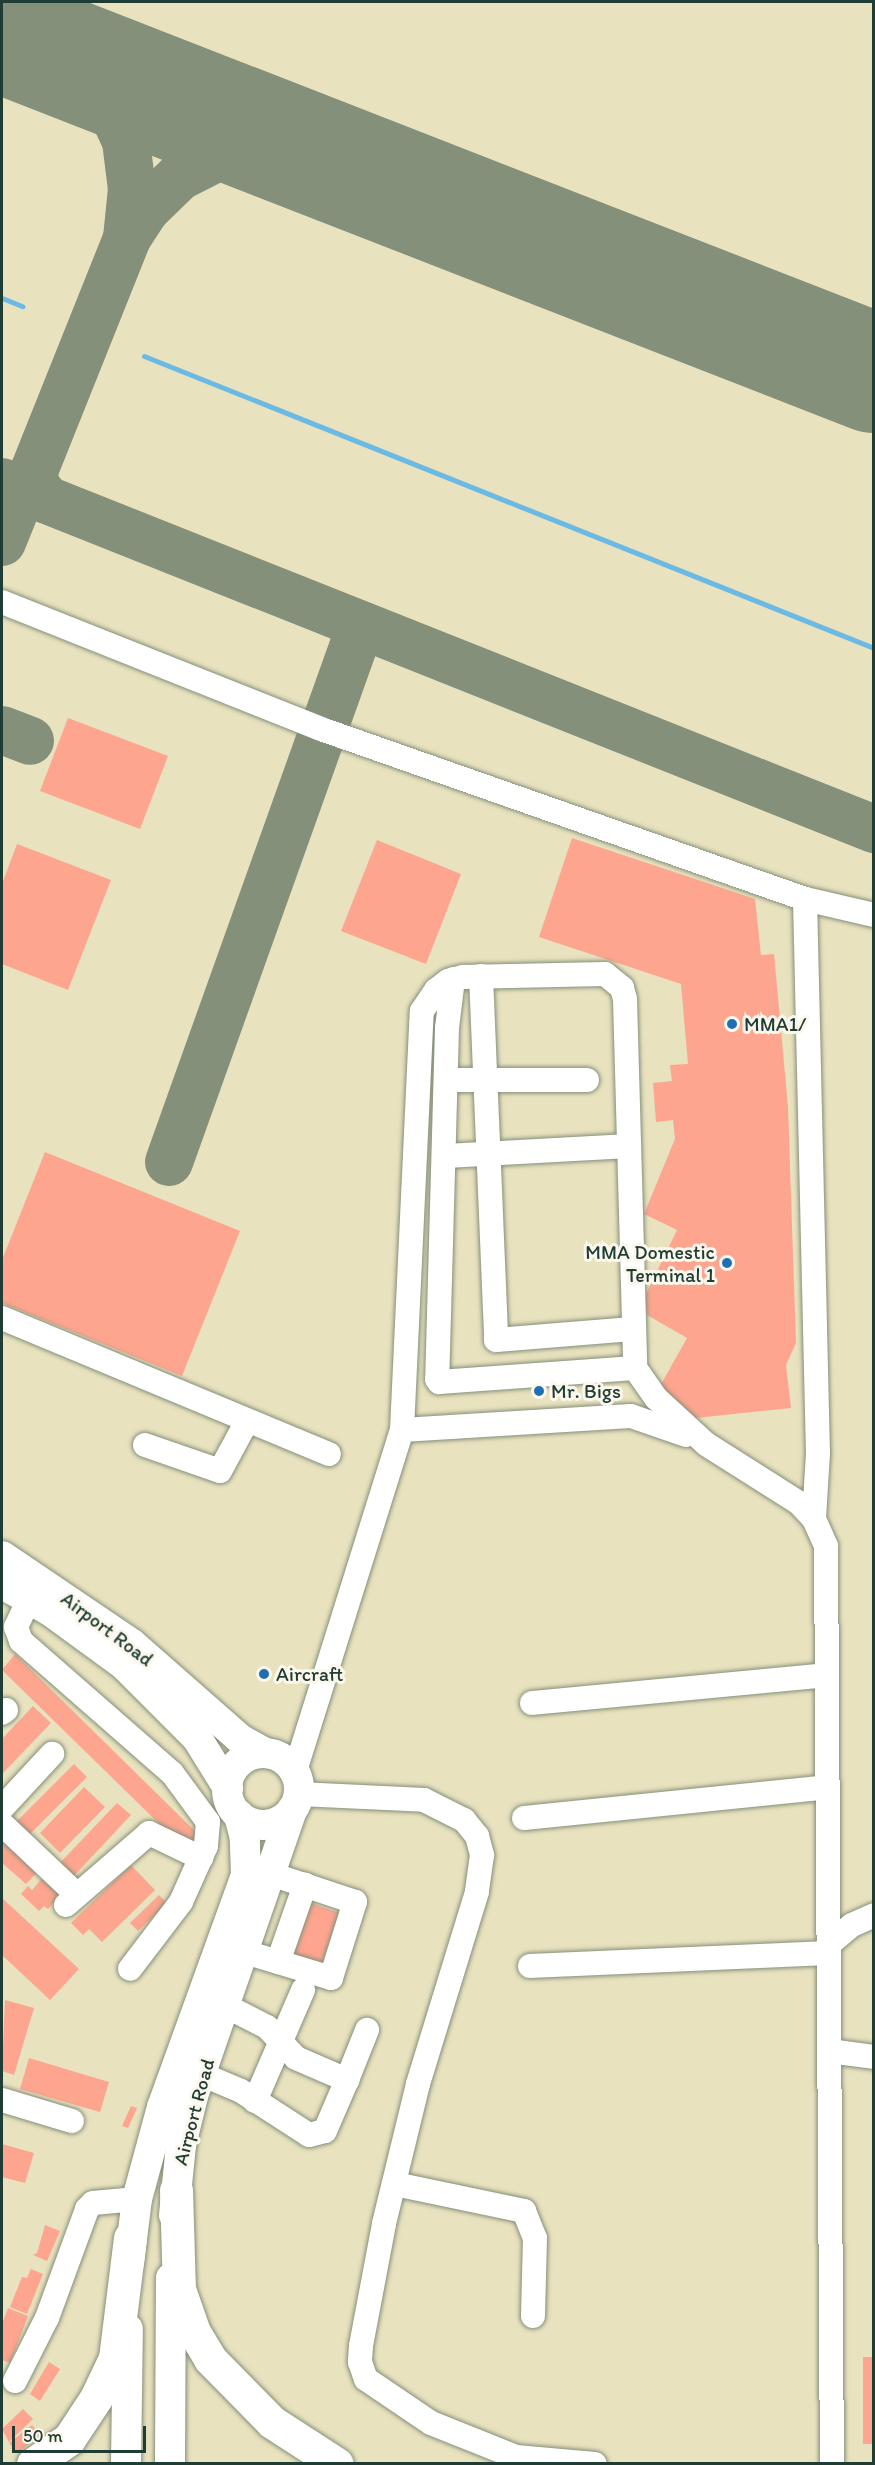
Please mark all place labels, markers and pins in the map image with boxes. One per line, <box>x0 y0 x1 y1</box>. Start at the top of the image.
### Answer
place label: MMA1/ <box>744 1012 806 1036</box>
marker: MMA1/ <box>725 1017 739 1031</box>
place label: MMA Domestic Terminal 1 <box>585 1240 715 1287</box>
marker: MMA Domestic Terminal 1 <box>720 1256 734 1270</box>
place label: Mr. Bigs <box>551 1379 621 1403</box>
marker: Mr. Bigs <box>532 1384 546 1398</box>
place label: Aircraft <box>276 1662 343 1686</box>
marker: Aircraft <box>257 1667 271 1681</box>

